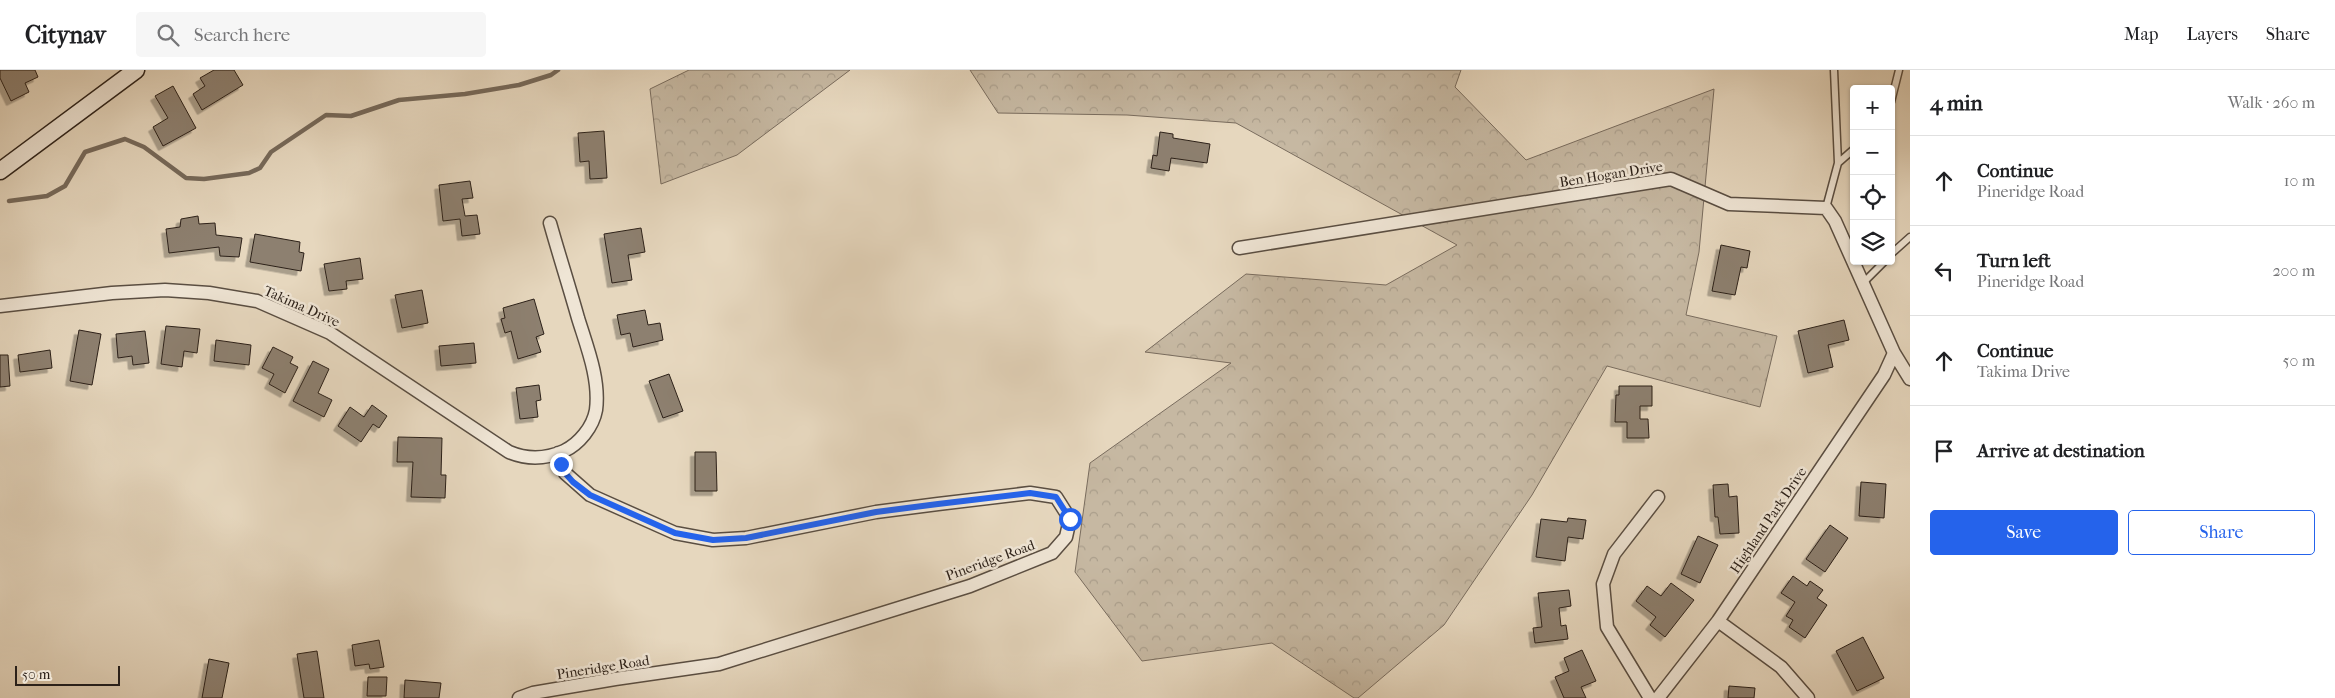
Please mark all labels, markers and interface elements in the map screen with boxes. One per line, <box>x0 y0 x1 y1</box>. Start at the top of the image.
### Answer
search box <box>136 12 486 57</box>
text: Citynav <box>25 21 106 49</box>
icon: search <box>154 21 182 49</box>
text: Search here <box>194 24 290 46</box>
text: Map <box>2124 24 2158 45</box>
text: Layers <box>2186 24 2238 45</box>
text: Share <box>2266 24 2310 45</box>
map controls <box>1850 85 1895 265</box>
button: + <box>1850 85 1895 130</box>
text: 4 min <box>1930 91 1983 115</box>
text: Walk · 260 m <box>2228 93 2315 112</box>
button: − <box>1850 130 1895 175</box>
street label: Ben Hogan Drive <box>1558 158 1664 191</box>
text: Continue <box>1977 160 2053 182</box>
icon: ahead <box>1930 167 1958 195</box>
text: 10 m <box>2284 171 2315 190</box>
button: locate <box>1850 175 1895 220</box>
text: Pineridge Road <box>1977 182 2084 201</box>
button: layers <box>1850 220 1895 265</box>
text: Turn left <box>1977 250 2051 272</box>
icon: left <box>1930 257 1958 285</box>
text: 200 m <box>2272 261 2315 280</box>
text: Pineridge Road <box>1977 272 2084 291</box>
street label: Takima Drive <box>261 282 342 331</box>
text: Continue <box>1977 340 2053 362</box>
icon: ahead <box>1930 347 1958 375</box>
text: 50 m <box>2283 351 2315 370</box>
text: Takima Drive <box>1977 362 2070 381</box>
icon: arrive <box>1930 437 1958 465</box>
text: Arrive at destination <box>1977 440 2145 462</box>
route end <box>550 453 573 476</box>
street label: Highland Park Drive <box>1727 464 1810 577</box>
route start <box>1059 508 1082 531</box>
button: Save <box>1930 510 2118 555</box>
button: Share <box>2128 510 2315 555</box>
street label: Pineridge Road <box>943 536 1037 584</box>
street label: Pineridge Road <box>555 652 651 683</box>
scale bar <box>15 663 120 686</box>
text: 50 m <box>22 666 50 683</box>

